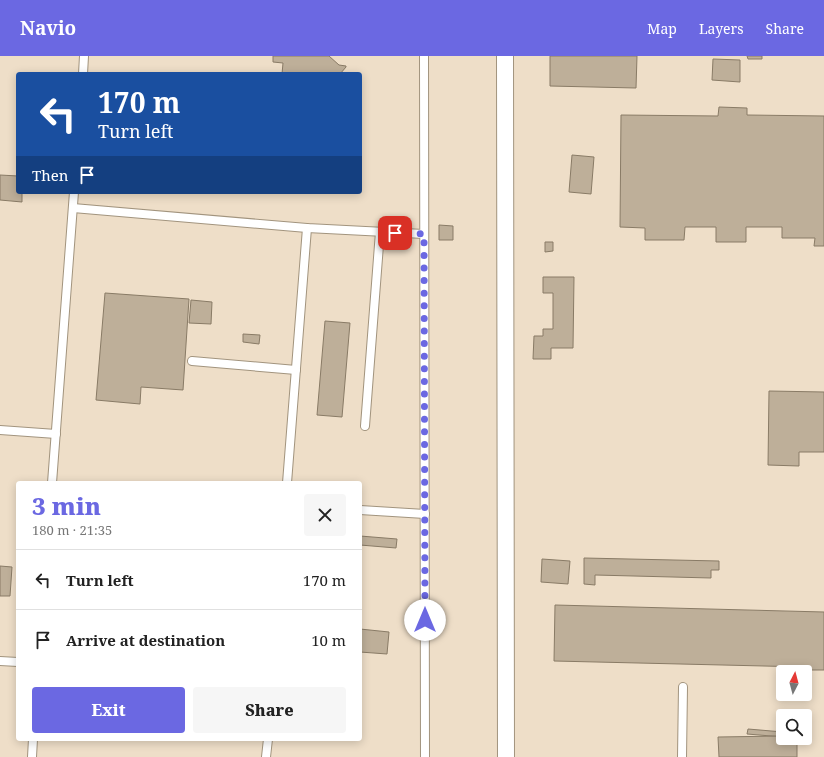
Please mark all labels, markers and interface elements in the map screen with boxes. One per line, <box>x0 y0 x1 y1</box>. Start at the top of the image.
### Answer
text: Navio <box>20 15 76 41</box>
text: Map <box>647 19 677 38</box>
text: Layers <box>699 19 744 38</box>
text: Share <box>766 19 804 38</box>
text: 170 m <box>98 83 180 121</box>
icon: left <box>32 88 84 140</box>
text: Turn left <box>98 119 173 143</box>
icon: arrive <box>76 164 98 186</box>
text: Then <box>32 165 68 185</box>
pin <box>378 216 412 250</box>
icon: arrive <box>384 222 406 244</box>
text: 3 min <box>32 489 101 522</box>
button: close <box>304 494 346 536</box>
text: 180 m · 21:35 <box>32 521 112 539</box>
icon: left <box>32 569 54 591</box>
text: Turn left <box>66 570 134 590</box>
text: 170 m <box>303 570 346 590</box>
position arrow <box>404 599 446 641</box>
icon: arrive <box>32 629 54 651</box>
text: Arrive at destination <box>66 630 225 650</box>
text: 10 m <box>311 630 346 650</box>
north arrow <box>776 665 812 701</box>
map controls <box>776 665 812 745</box>
button: Exit <box>32 687 185 733</box>
button: Share <box>193 687 346 733</box>
button: search <box>776 709 812 745</box>

